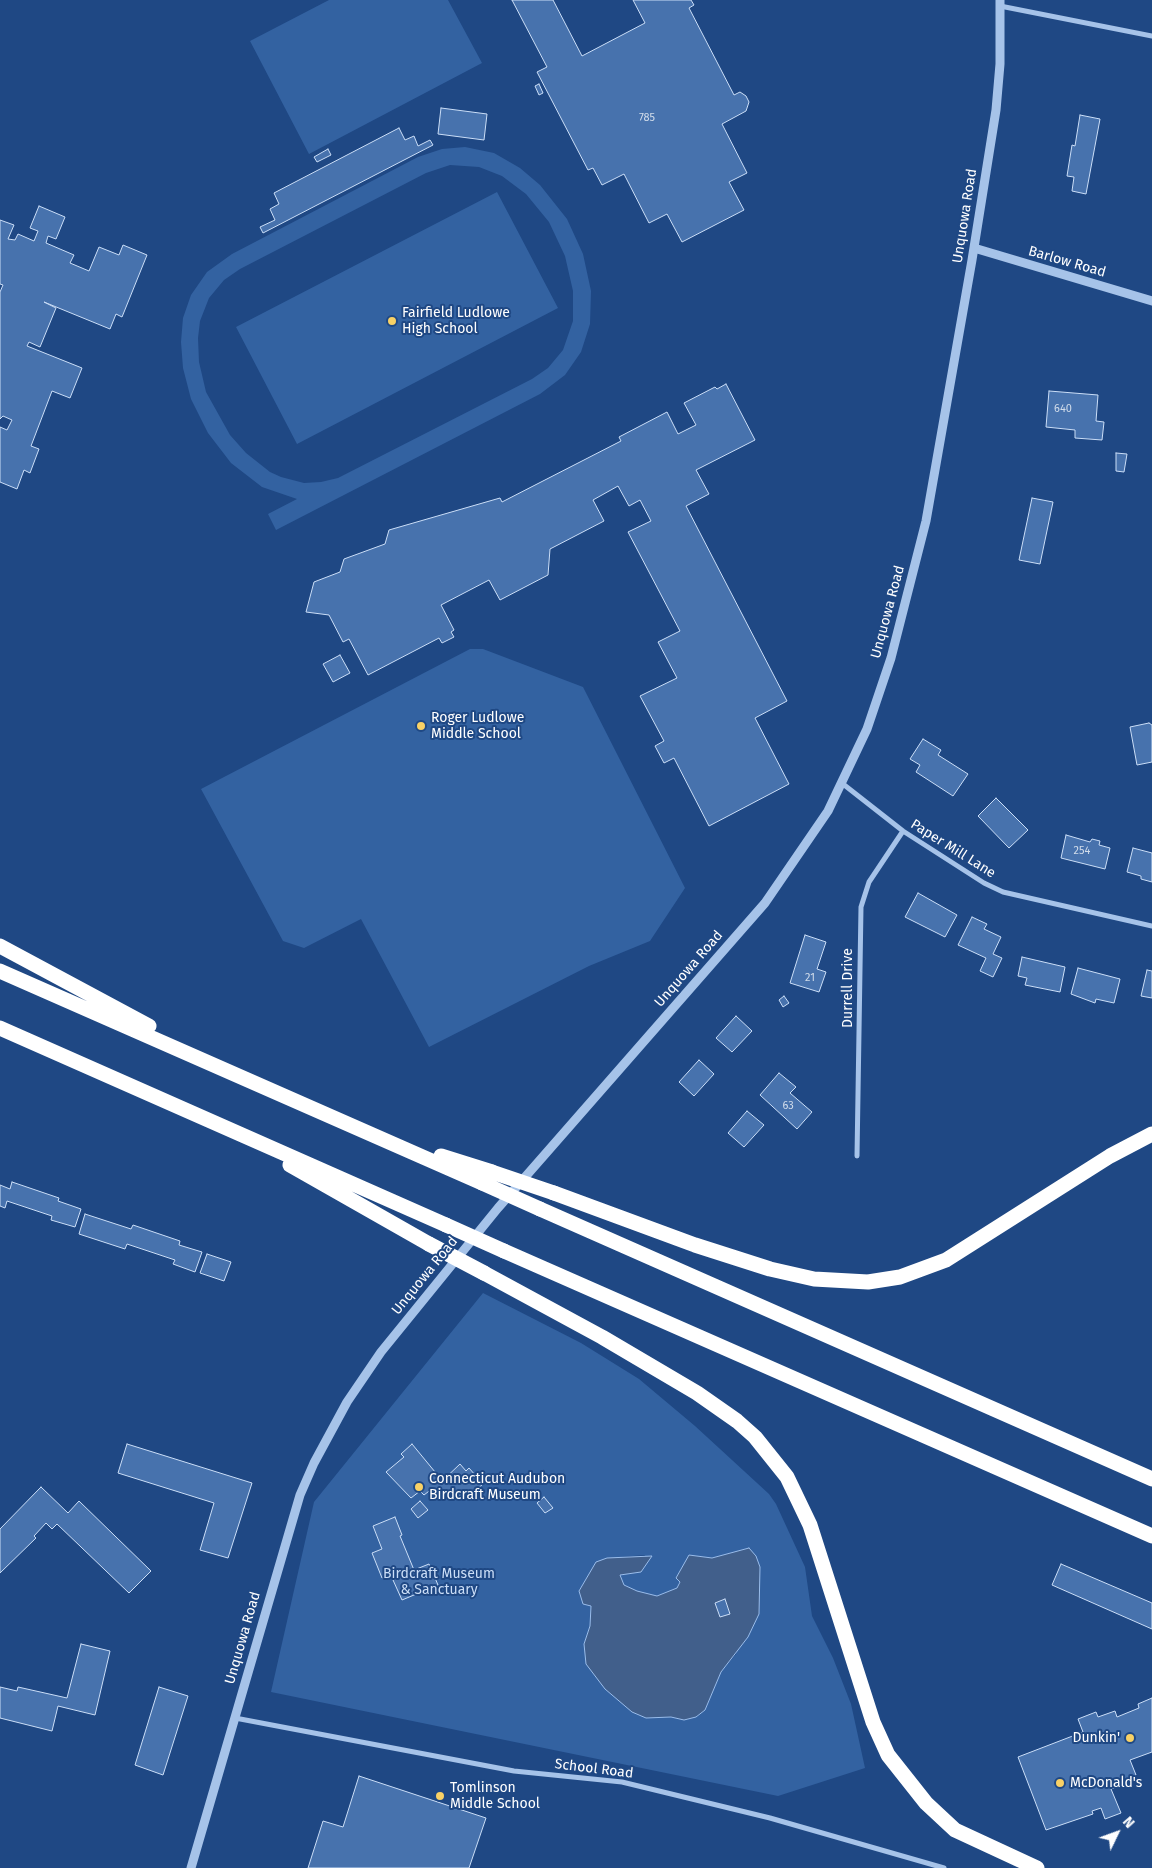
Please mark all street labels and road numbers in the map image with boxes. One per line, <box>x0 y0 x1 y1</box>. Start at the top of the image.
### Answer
street label: Unquowa Road <box>949 167 981 265</box>
street label: Barlow Road <box>1026 243 1108 281</box>
street label: Unquowa Road <box>868 564 908 660</box>
street label: Paper Mill Lane <box>907 816 999 882</box>
street label: Unquowa Road <box>651 927 727 1011</box>
street label: Durrell Drive <box>840 948 856 1028</box>
street label: Unquowa Road <box>388 1234 462 1318</box>
street label: Unquowa Road <box>222 1590 264 1686</box>
street label: School Road <box>554 1756 634 1782</box>

